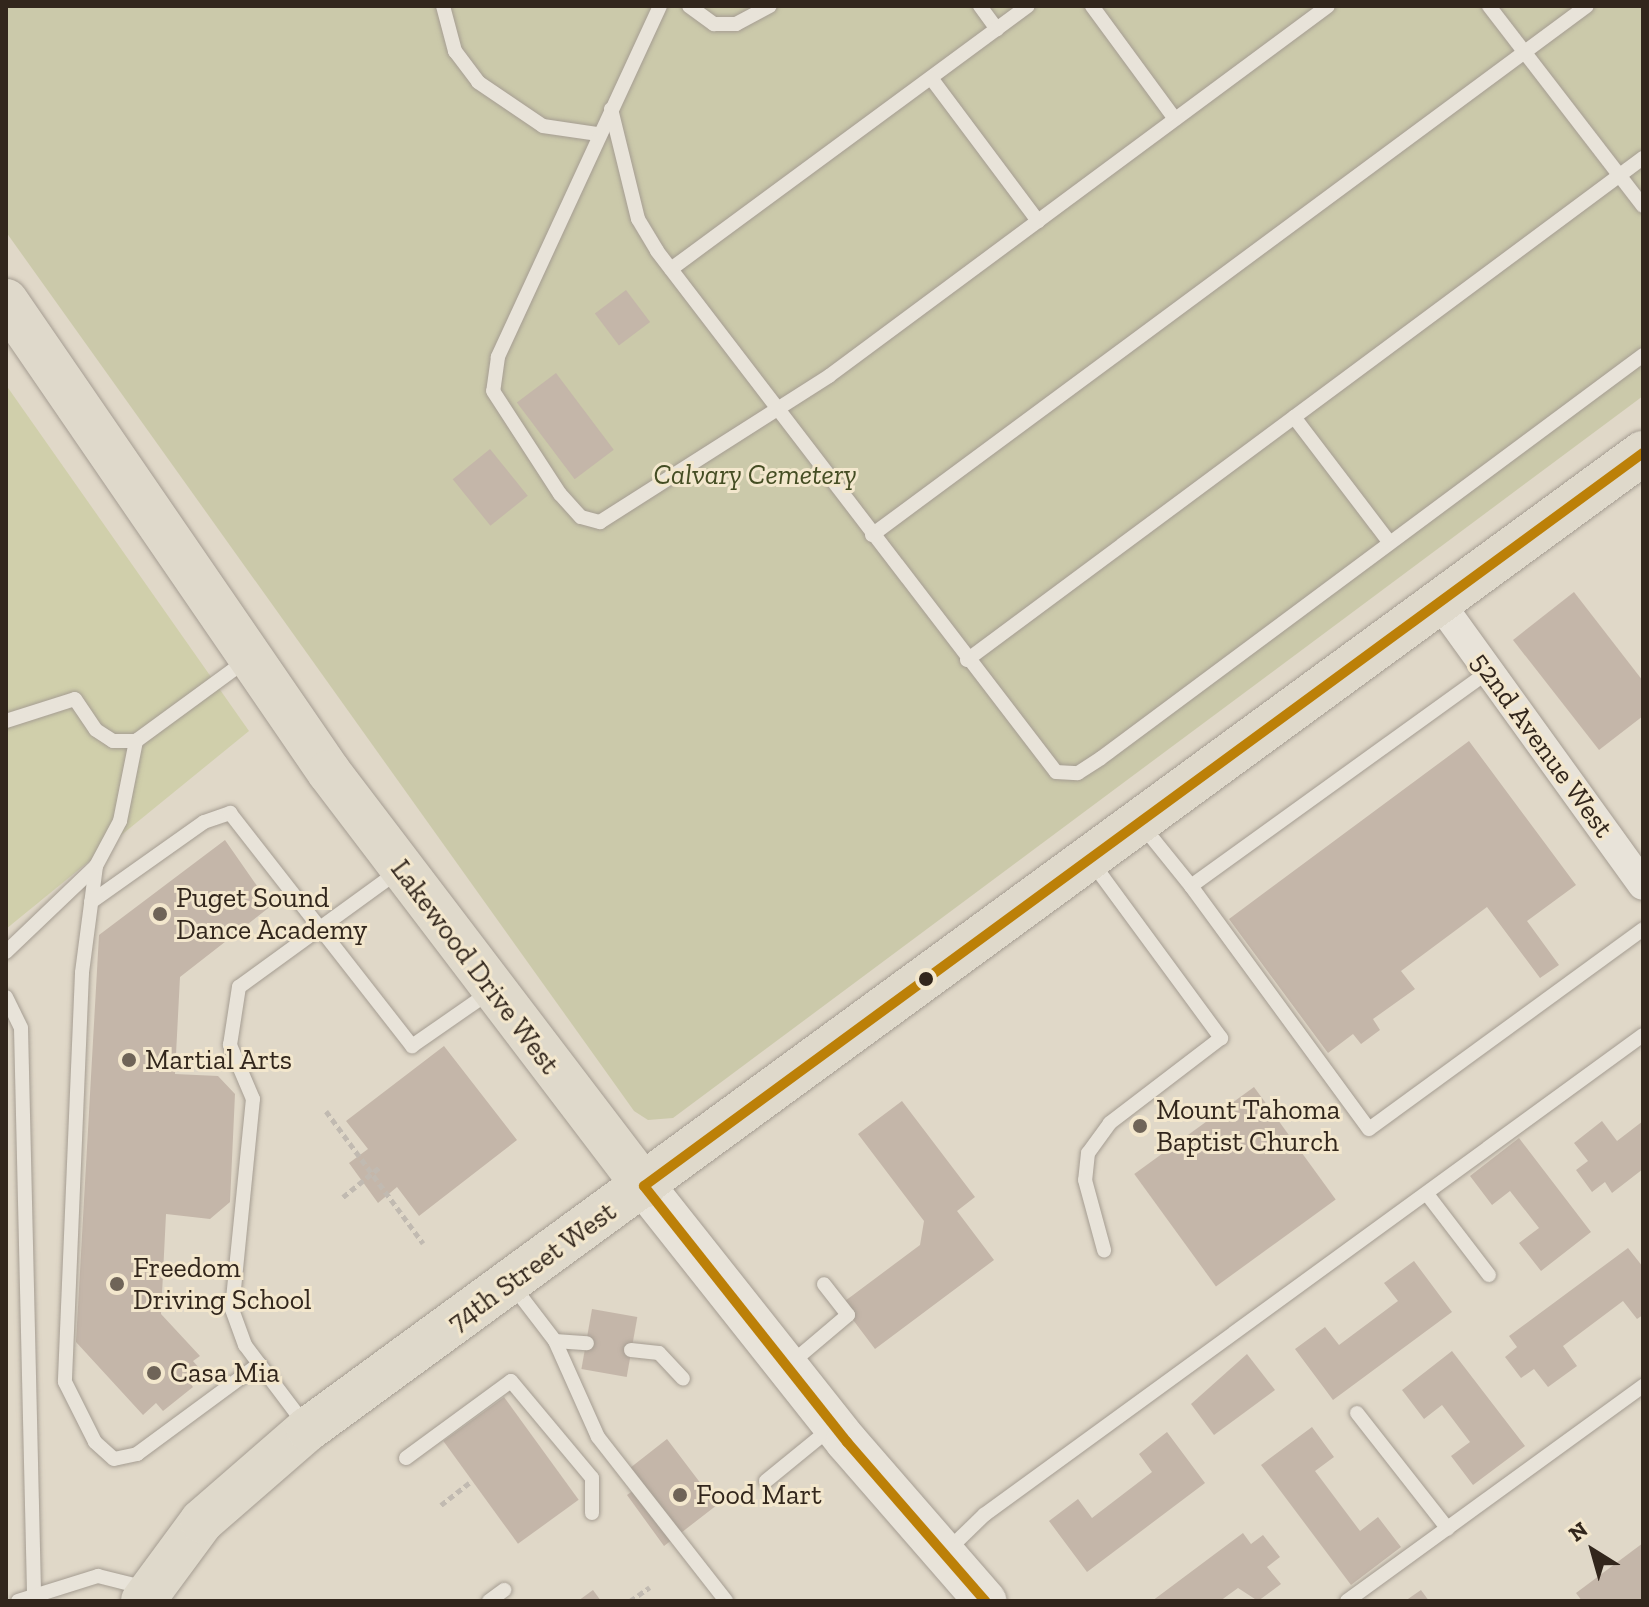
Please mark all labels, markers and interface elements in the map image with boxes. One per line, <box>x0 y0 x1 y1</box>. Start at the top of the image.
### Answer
park label: Calvary Cemetery <box>653 458 857 492</box>
street label: 52nd Avenue West <box>1463 645 1621 845</box>
street label: Lakewood Drive West <box>383 853 567 1081</box>
place label: Puget Sound Dance Academy <box>176 881 368 947</box>
marker: Puget Sound Dance Academy <box>151 905 169 923</box>
unlabelled marker <box>918 971 934 987</box>
place label: Martial Arts <box>145 1043 293 1077</box>
marker: Martial Arts <box>120 1051 138 1069</box>
place label: Mount Tahoma Baptist Church <box>1156 1093 1341 1159</box>
marker: Mount Tahoma Baptist Church <box>1131 1117 1149 1135</box>
street label: 74th Street West <box>441 1194 623 1340</box>
place label: Freedom Driving School <box>133 1251 312 1317</box>
marker: Freedom Driving School <box>108 1275 126 1293</box>
place label: Casa Mia <box>170 1356 280 1390</box>
marker: Casa Mia <box>145 1364 163 1382</box>
place label: Food Mart <box>696 1478 822 1512</box>
marker: Food Mart <box>671 1486 689 1504</box>
north arrow <box>1553 1511 1633 1591</box>
text: N <box>1563 1516 1593 1547</box>

